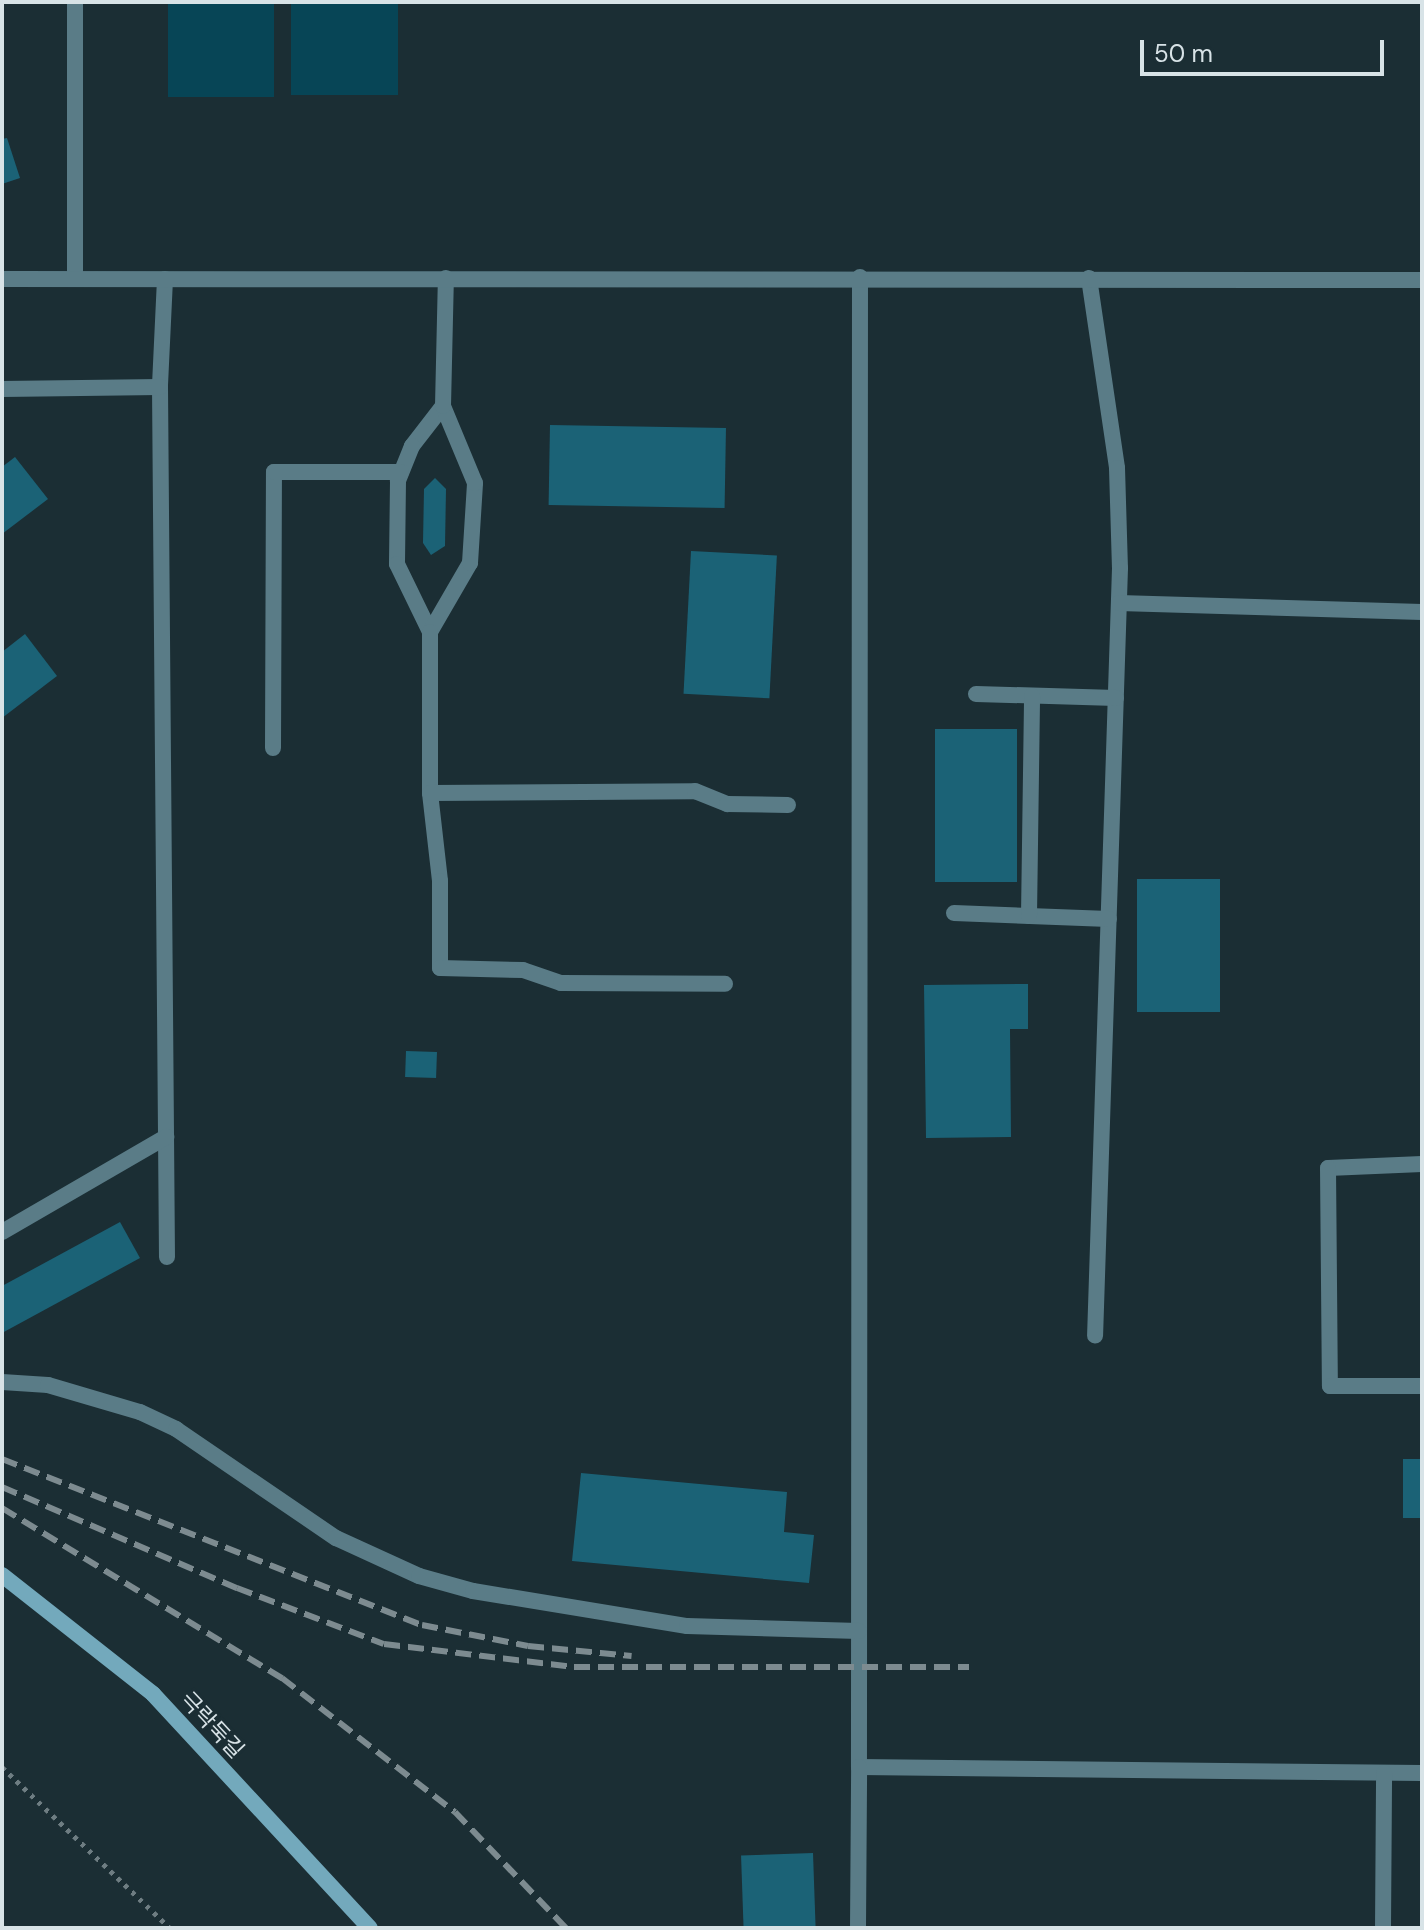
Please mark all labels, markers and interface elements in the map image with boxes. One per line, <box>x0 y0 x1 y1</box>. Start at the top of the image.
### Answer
scale bar <box>1144 24 1388 74</box>
text: 50 m <box>1154 38 1213 69</box>
street label: 극락둑길 <box>175 1686 249 1764</box>

